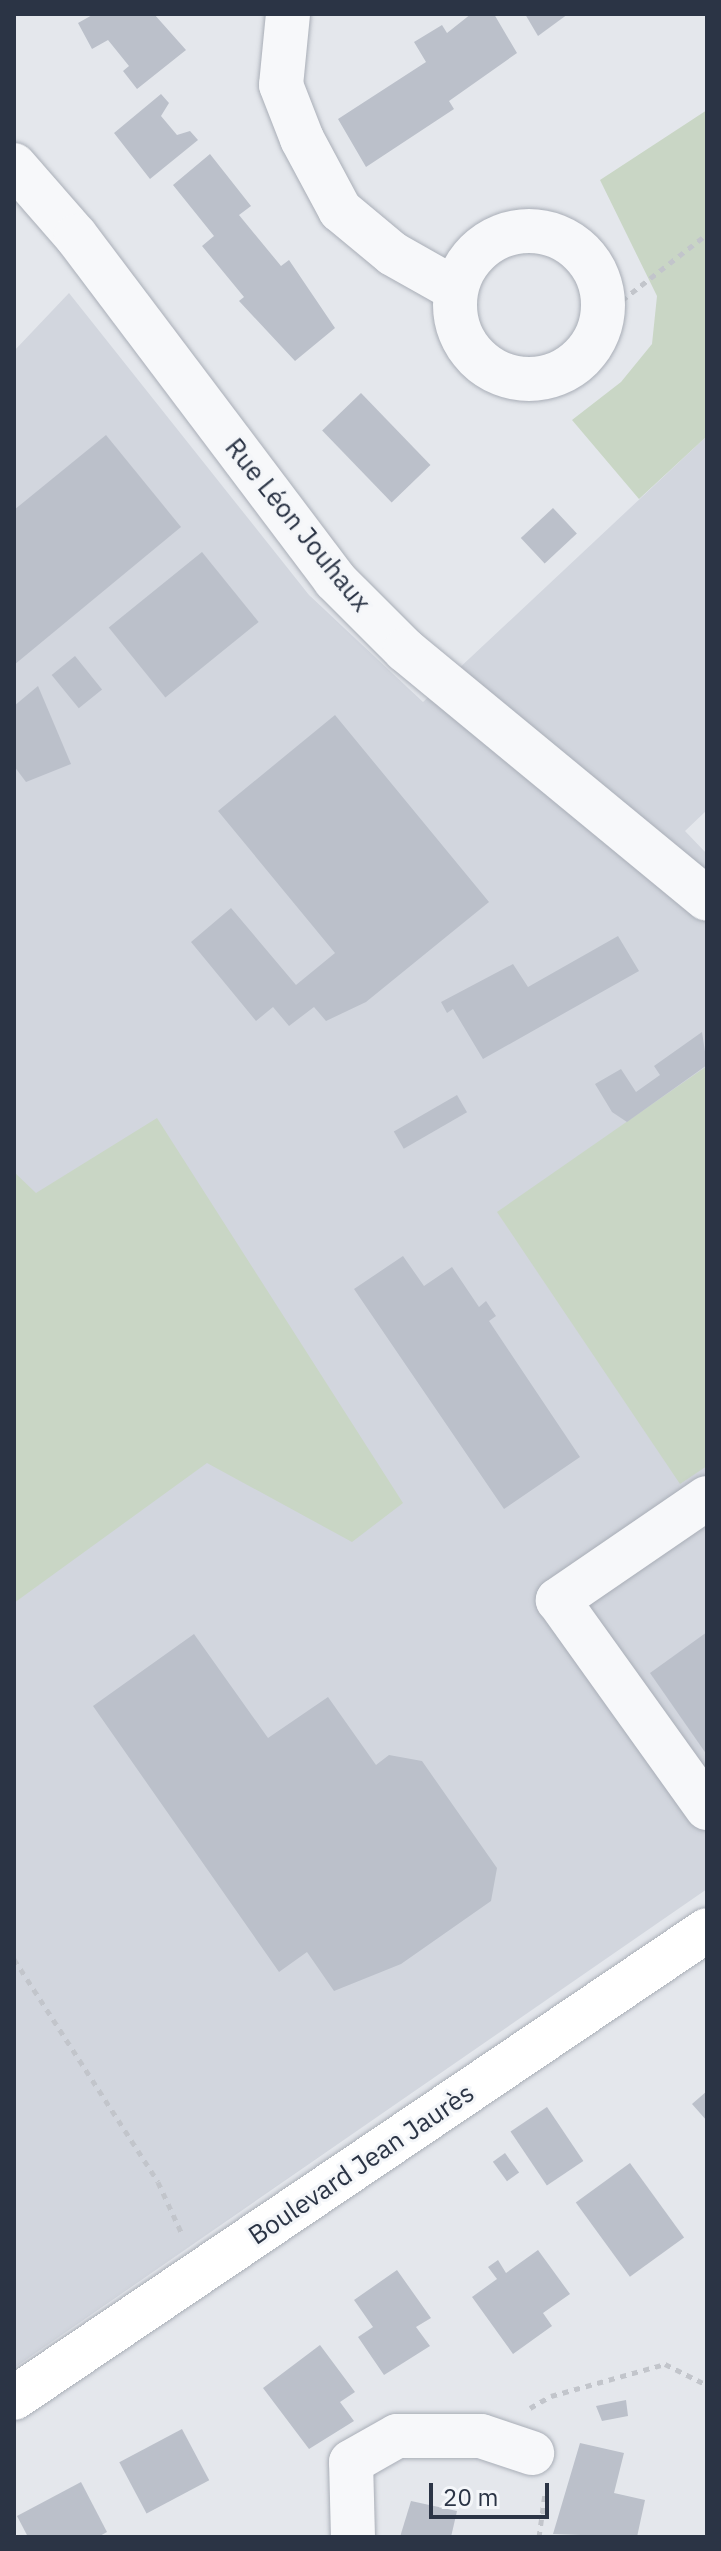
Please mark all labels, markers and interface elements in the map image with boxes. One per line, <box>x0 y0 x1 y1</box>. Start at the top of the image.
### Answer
street label: Rue Léon Jouhaux <box>219 432 377 618</box>
street label: Boulevard Jean Jaurès <box>242 2077 480 2251</box>
scale bar <box>433 2467 553 2517</box>
text: 20 m <box>443 2481 498 2513</box>

